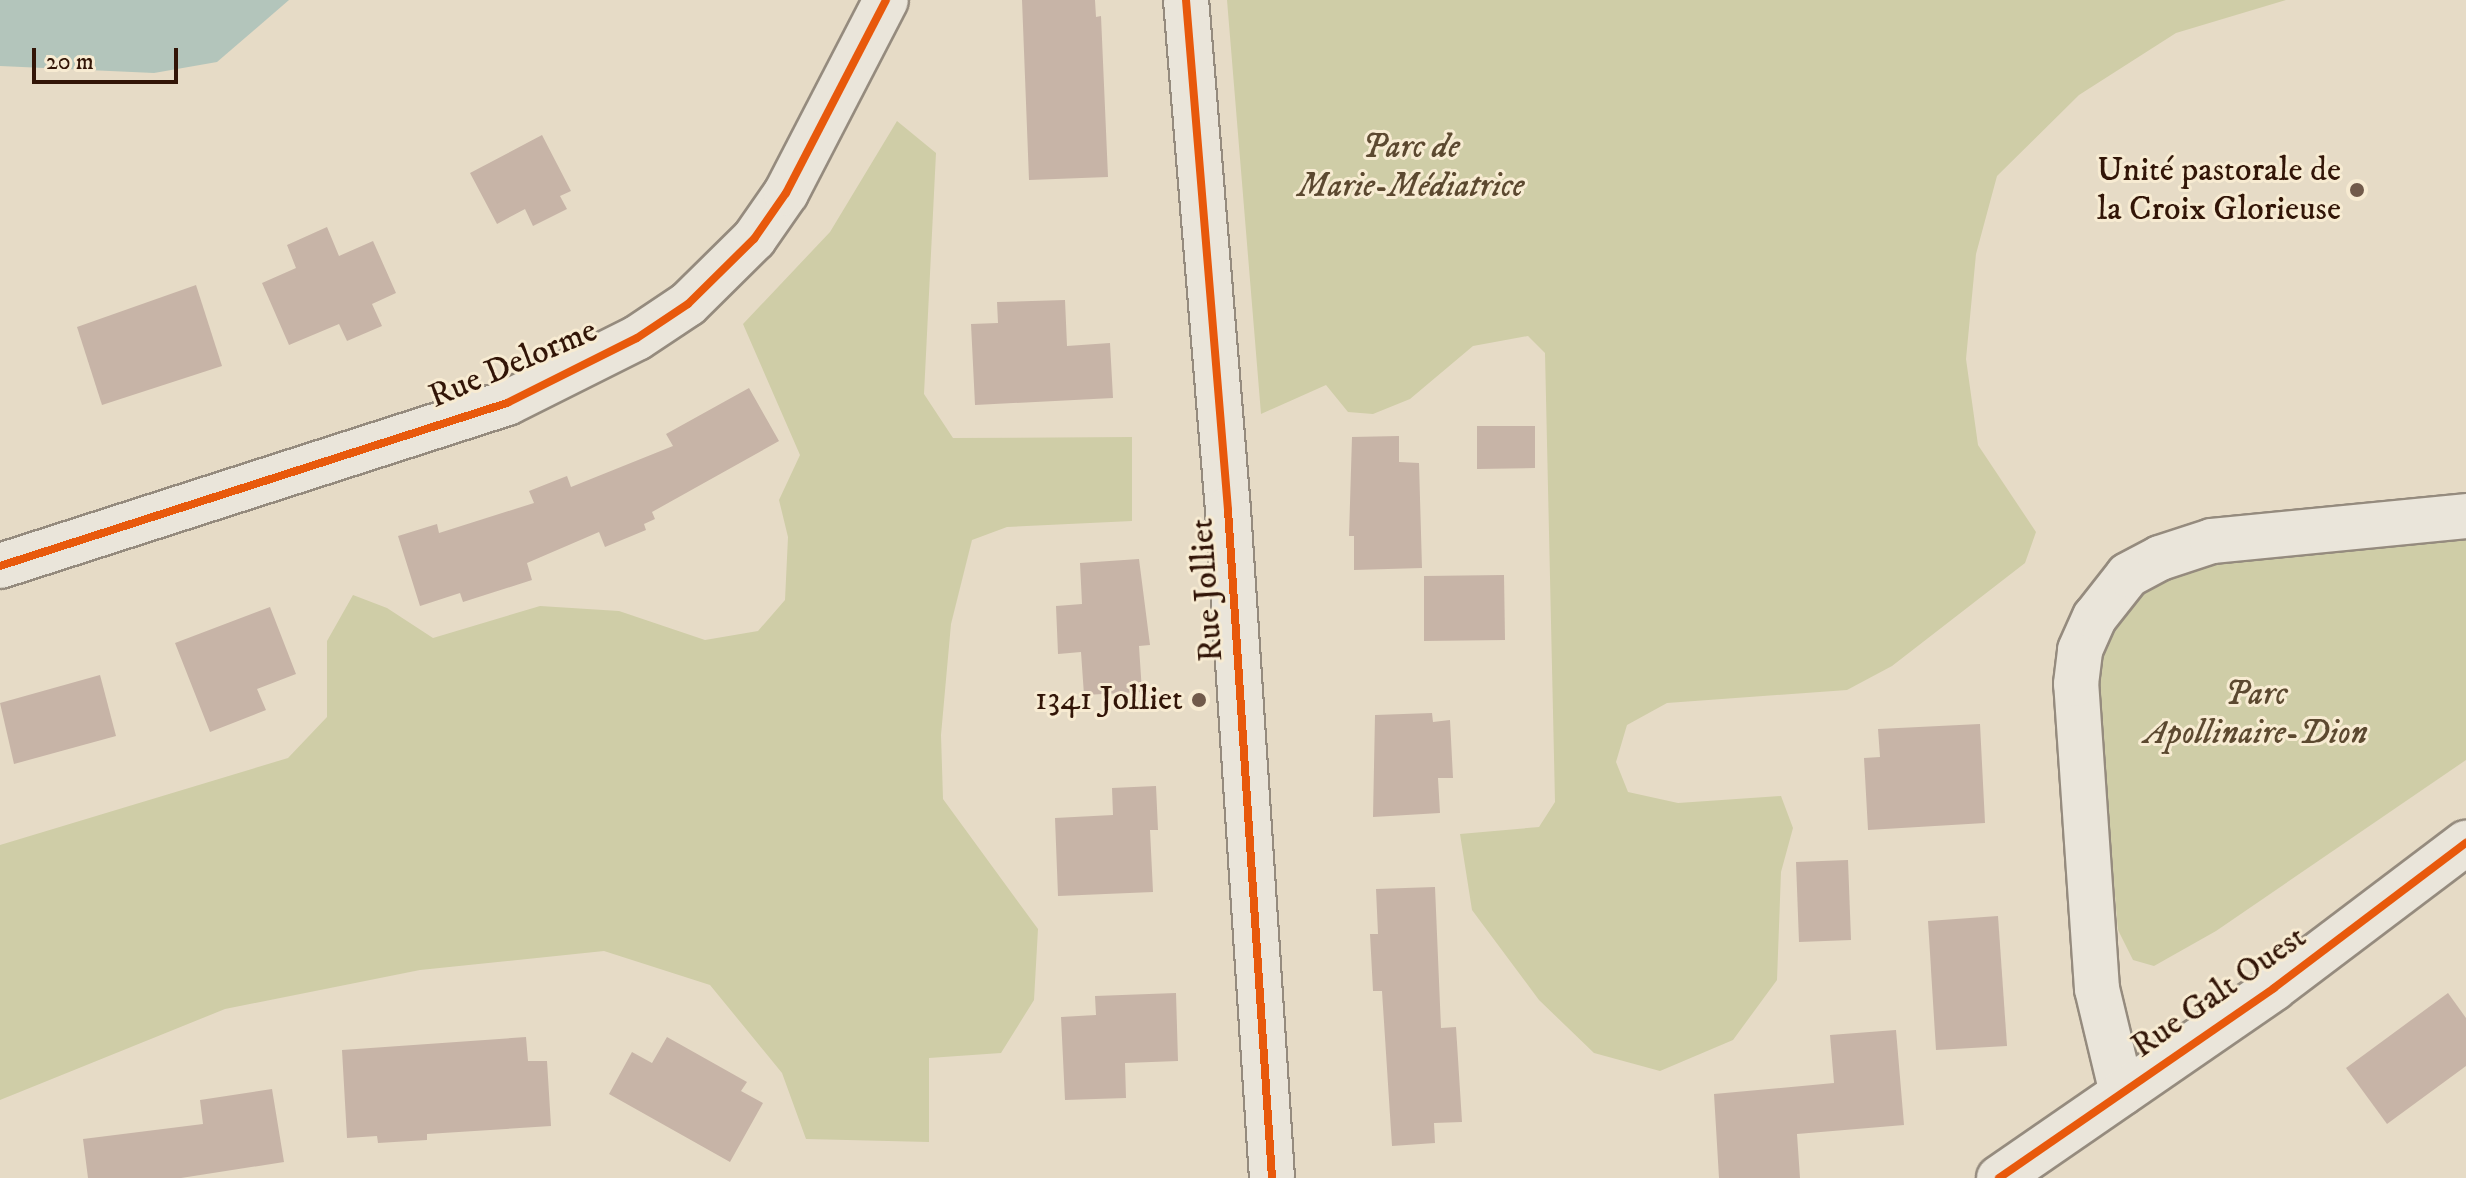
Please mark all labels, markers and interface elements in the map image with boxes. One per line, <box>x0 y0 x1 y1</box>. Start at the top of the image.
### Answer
scale bar <box>36 32 182 82</box>
text: 20 m <box>46 47 94 77</box>
park label: Parc de Marie-Médiatrice <box>1298 127 1524 206</box>
place label: Unité pastorale de la Croix Glorieuse <box>2097 150 2341 230</box>
marker: Unité pastorale de la Croix Glorieuse <box>2348 181 2366 199</box>
street label: Rue Delorme <box>423 310 603 418</box>
street label: Rue Jolliet <box>1182 517 1232 663</box>
park label: Parc Apollinaire-Dion <box>2144 674 2368 754</box>
place label: 1341 Jolliet <box>1035 680 1183 720</box>
marker: 1341 Jolliet <box>1190 691 1208 709</box>
street label: Rue Galt Ouest <box>2124 917 2314 1067</box>

